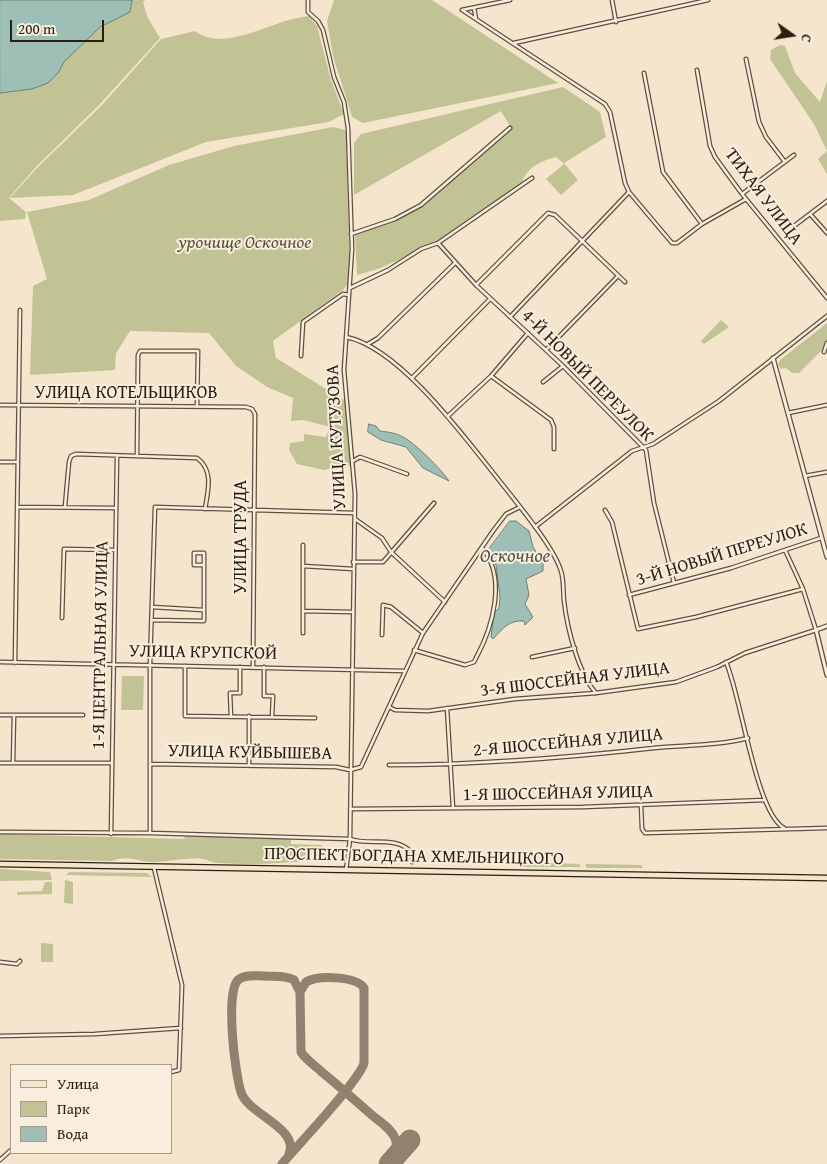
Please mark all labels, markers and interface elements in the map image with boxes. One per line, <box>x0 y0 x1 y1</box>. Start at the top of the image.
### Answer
scale bar <box>12 10 106 42</box>
north arrow <box>767 10 817 60</box>
text: 200 m <box>18 18 55 39</box>
text: С <box>796 32 817 44</box>
street label: ТИХАЯ УЛИЦА <box>720 144 806 250</box>
park label: урочище Оскочное <box>178 232 312 254</box>
street label: 4-Й НОВЫЙ ПЕРЕУЛОК <box>516 305 658 447</box>
street label: УЛИЦА КУТУЗОВА <box>322 364 352 510</box>
street label: УЛИЦА КОТЕЛЬЩИКОВ <box>34 382 218 404</box>
street label: УЛИЦА ТРУДА <box>230 480 252 594</box>
street label: 3-Й НОВЫЙ ПЕРЕУЛОК <box>634 519 810 591</box>
street label: 1-Я ЦЕНТРАЛЬНАЯ УЛИЦА <box>88 541 114 749</box>
water label: Оскочное <box>480 546 550 568</box>
street label: УЛИЦА КРУПСКОЙ <box>129 641 277 665</box>
street label: 3-Я ШОССЕЙНАЯ УЛИЦА <box>479 658 671 702</box>
street label: 2-Я ШОССЕЙНАЯ УЛИЦА <box>472 724 664 762</box>
street label: УЛИЦА КУЙБЫШЕВА <box>168 741 332 765</box>
street label: 1-Я ШОССЕЙНАЯ УЛИЦА <box>463 782 653 806</box>
street label: ПРОСПЕКТ БОГДАНА ХМЕЛЬНИЦКОГО <box>264 844 564 870</box>
legend <box>10 1064 172 1154</box>
text: Улица <box>57 1073 99 1094</box>
text: Парк <box>57 1098 90 1119</box>
text: Вода <box>57 1123 88 1144</box>

